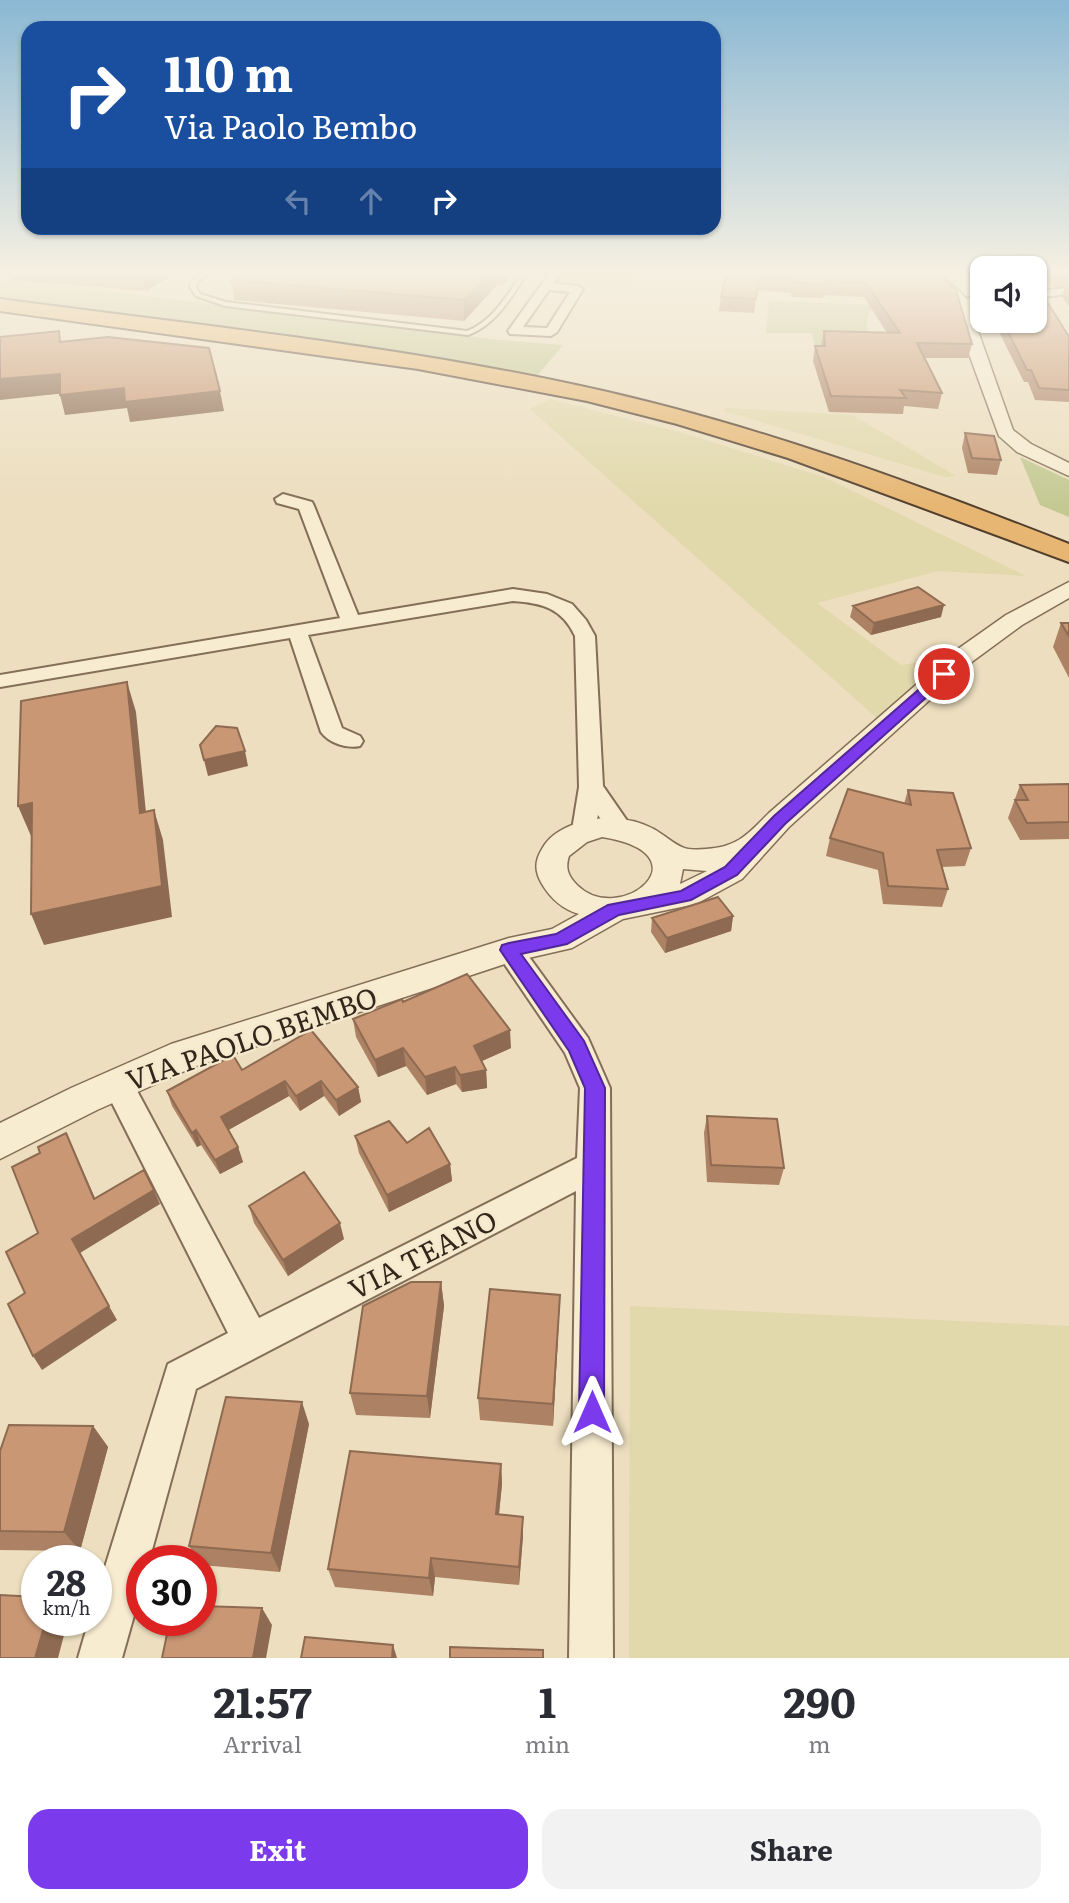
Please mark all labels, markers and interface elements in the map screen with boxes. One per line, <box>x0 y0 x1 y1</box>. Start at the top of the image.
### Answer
text: 110 m <box>164 34 293 107</box>
icon: right <box>49 49 140 140</box>
text: Via Paolo Bembo <box>164 101 417 149</box>
icon: left <box>279 182 317 220</box>
icon: ahead <box>352 182 390 220</box>
icon: right <box>425 182 463 220</box>
map controls <box>970 256 1047 333</box>
button: sound <box>970 256 1047 333</box>
pin <box>914 644 974 704</box>
icon: arrive <box>925 655 963 693</box>
street label: VIA PAOLO BEMBO <box>120 974 382 1100</box>
street label: VIA TEANO <box>340 1198 504 1308</box>
position arrow <box>555 1375 629 1449</box>
speed limit sign: 30 <box>126 1545 217 1636</box>
text: 28 <box>47 1555 86 1607</box>
text: km/h <box>43 1594 90 1621</box>
text: 21:57 <box>213 1669 312 1731</box>
text: 1 <box>539 1669 556 1731</box>
text: 290 <box>783 1669 856 1731</box>
text: Arrival <box>223 1726 302 1760</box>
text: min <box>525 1726 570 1760</box>
text: m <box>808 1726 831 1760</box>
button: Exit <box>28 1809 528 1889</box>
button: Share <box>542 1809 1041 1889</box>

